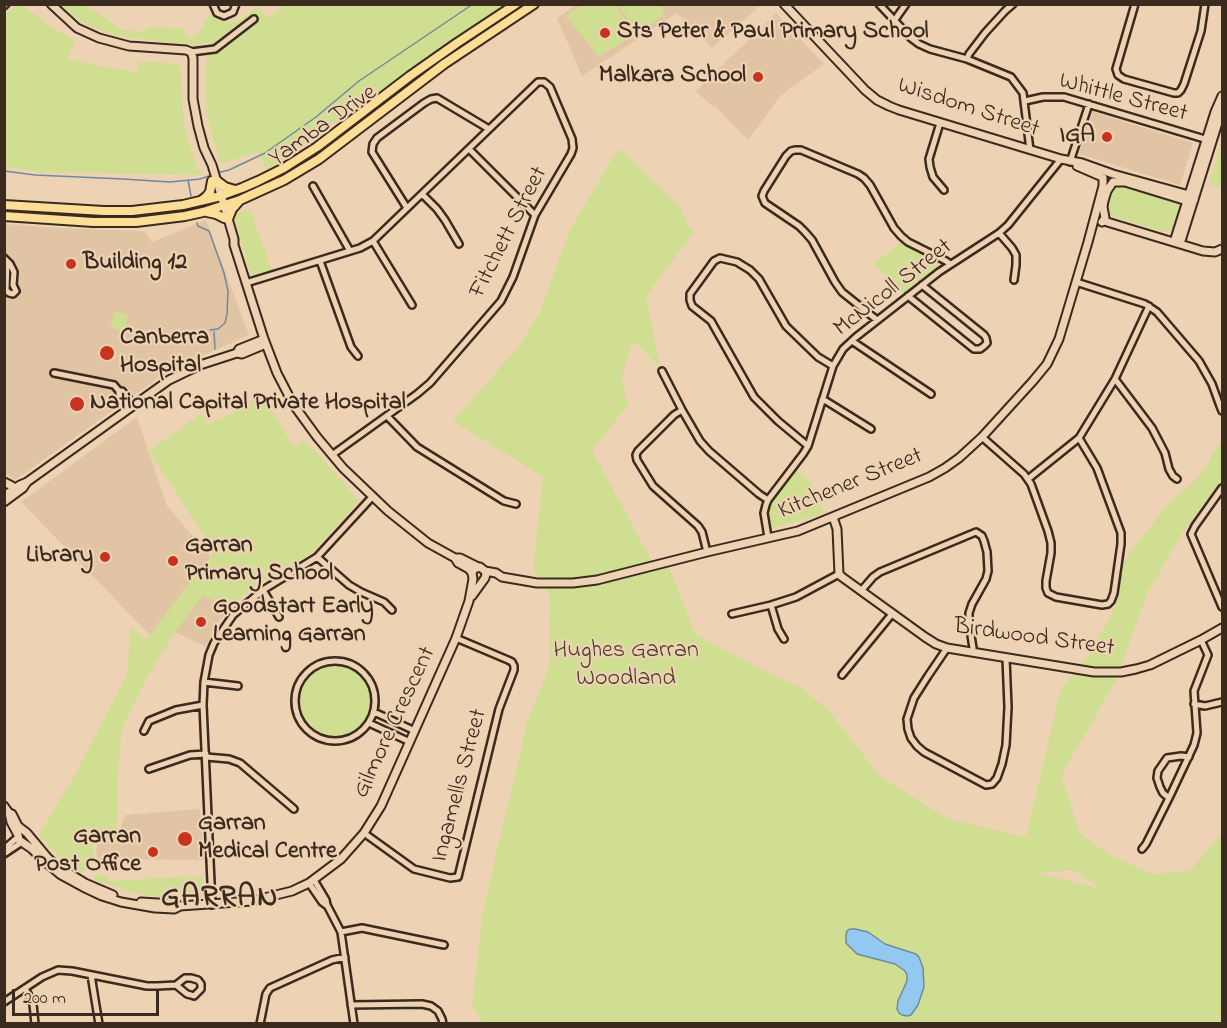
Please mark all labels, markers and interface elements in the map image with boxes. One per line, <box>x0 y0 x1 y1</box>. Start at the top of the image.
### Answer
place label: Sts Peter & Paul Primary School <box>617 19 929 47</box>
marker: Sts Peter & Paul Primary School <box>598 26 612 40</box>
place label: Malkara School <box>599 63 746 91</box>
street label: Whittle Street <box>1056 68 1190 130</box>
marker: Malkara School <box>751 70 765 84</box>
street label: Wisdom Street <box>893 73 1043 145</box>
street label: Yamba Drive <box>265 80 383 174</box>
place label: IGA <box>1060 123 1095 151</box>
marker: IGA <box>1100 130 1114 144</box>
street label: Fitchett Street <box>465 163 555 303</box>
street label: McNicoll Street <box>829 234 959 344</box>
place label: Building 12 <box>83 250 187 278</box>
marker: Building 12 <box>64 257 78 271</box>
place label: Canberra Hospital <box>120 325 209 381</box>
marker: Canberra Hospital <box>98 344 116 362</box>
place label: National Capital Private Hospital <box>90 390 406 418</box>
marker: National Capital Private Hospital <box>68 395 86 413</box>
street label: Kitchener Street <box>775 443 927 527</box>
place label: Garran Primary School <box>185 533 333 589</box>
place label: Library <box>26 543 93 571</box>
marker: Library <box>98 550 112 564</box>
marker: Garran Primary School <box>166 554 180 568</box>
place label: Goodstart Early Learning Garran <box>213 594 374 650</box>
street label: Birdwood Street <box>952 613 1116 665</box>
marker: Goodstart Early Learning Garran <box>194 615 208 629</box>
park label: Hughes Garran Woodland <box>553 638 699 694</box>
street label: Gilmore Crescent <box>348 643 444 803</box>
street label: Ingamells Street <box>427 706 495 866</box>
place label: Garran Medical Centre <box>198 811 337 867</box>
place label: Garran Post Office <box>34 824 141 880</box>
marker: Garran Medical Centre <box>176 830 194 848</box>
marker: Garran Post Office <box>146 845 160 859</box>
district label: GARRAN <box>161 882 279 918</box>
scale bar <box>15 977 162 1015</box>
text: 200 m <box>23 986 66 1012</box>

